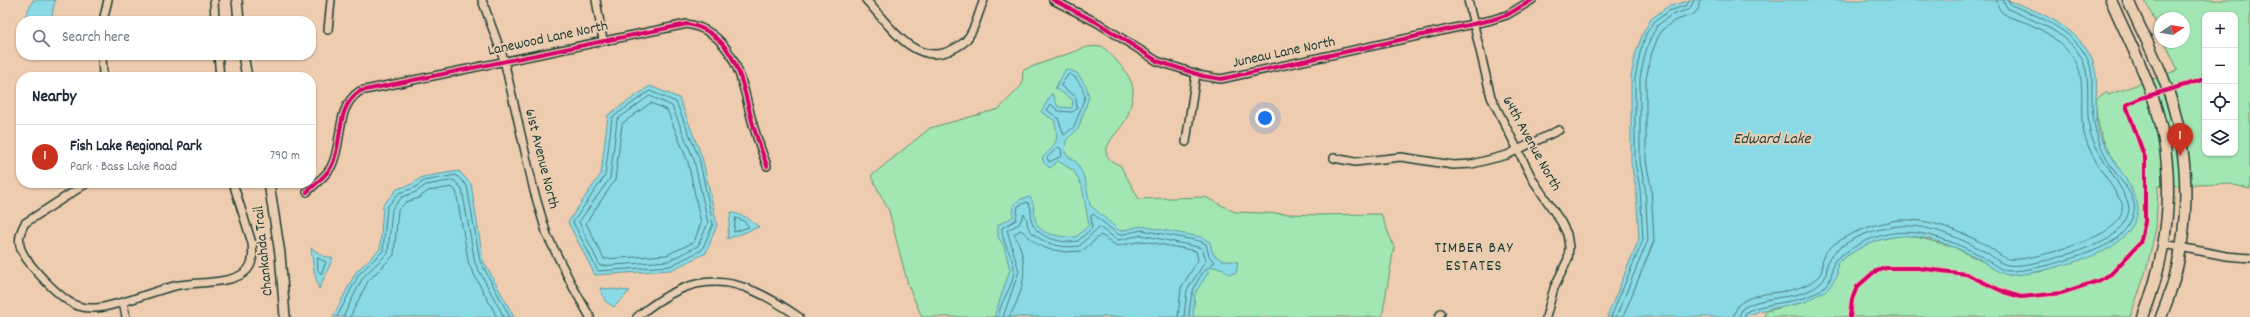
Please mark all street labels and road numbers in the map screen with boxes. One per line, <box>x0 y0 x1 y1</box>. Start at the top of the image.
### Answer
street label: Lanewood Lane North <box>486 15 610 62</box>
street label: Juneau Lane North <box>1231 31 1338 75</box>
street label: 64th Avenue North <box>1496 92 1566 196</box>
street label: 61st Avenue North <box>518 107 564 211</box>
street label: Chankahda Trail <box>248 204 280 297</box>

